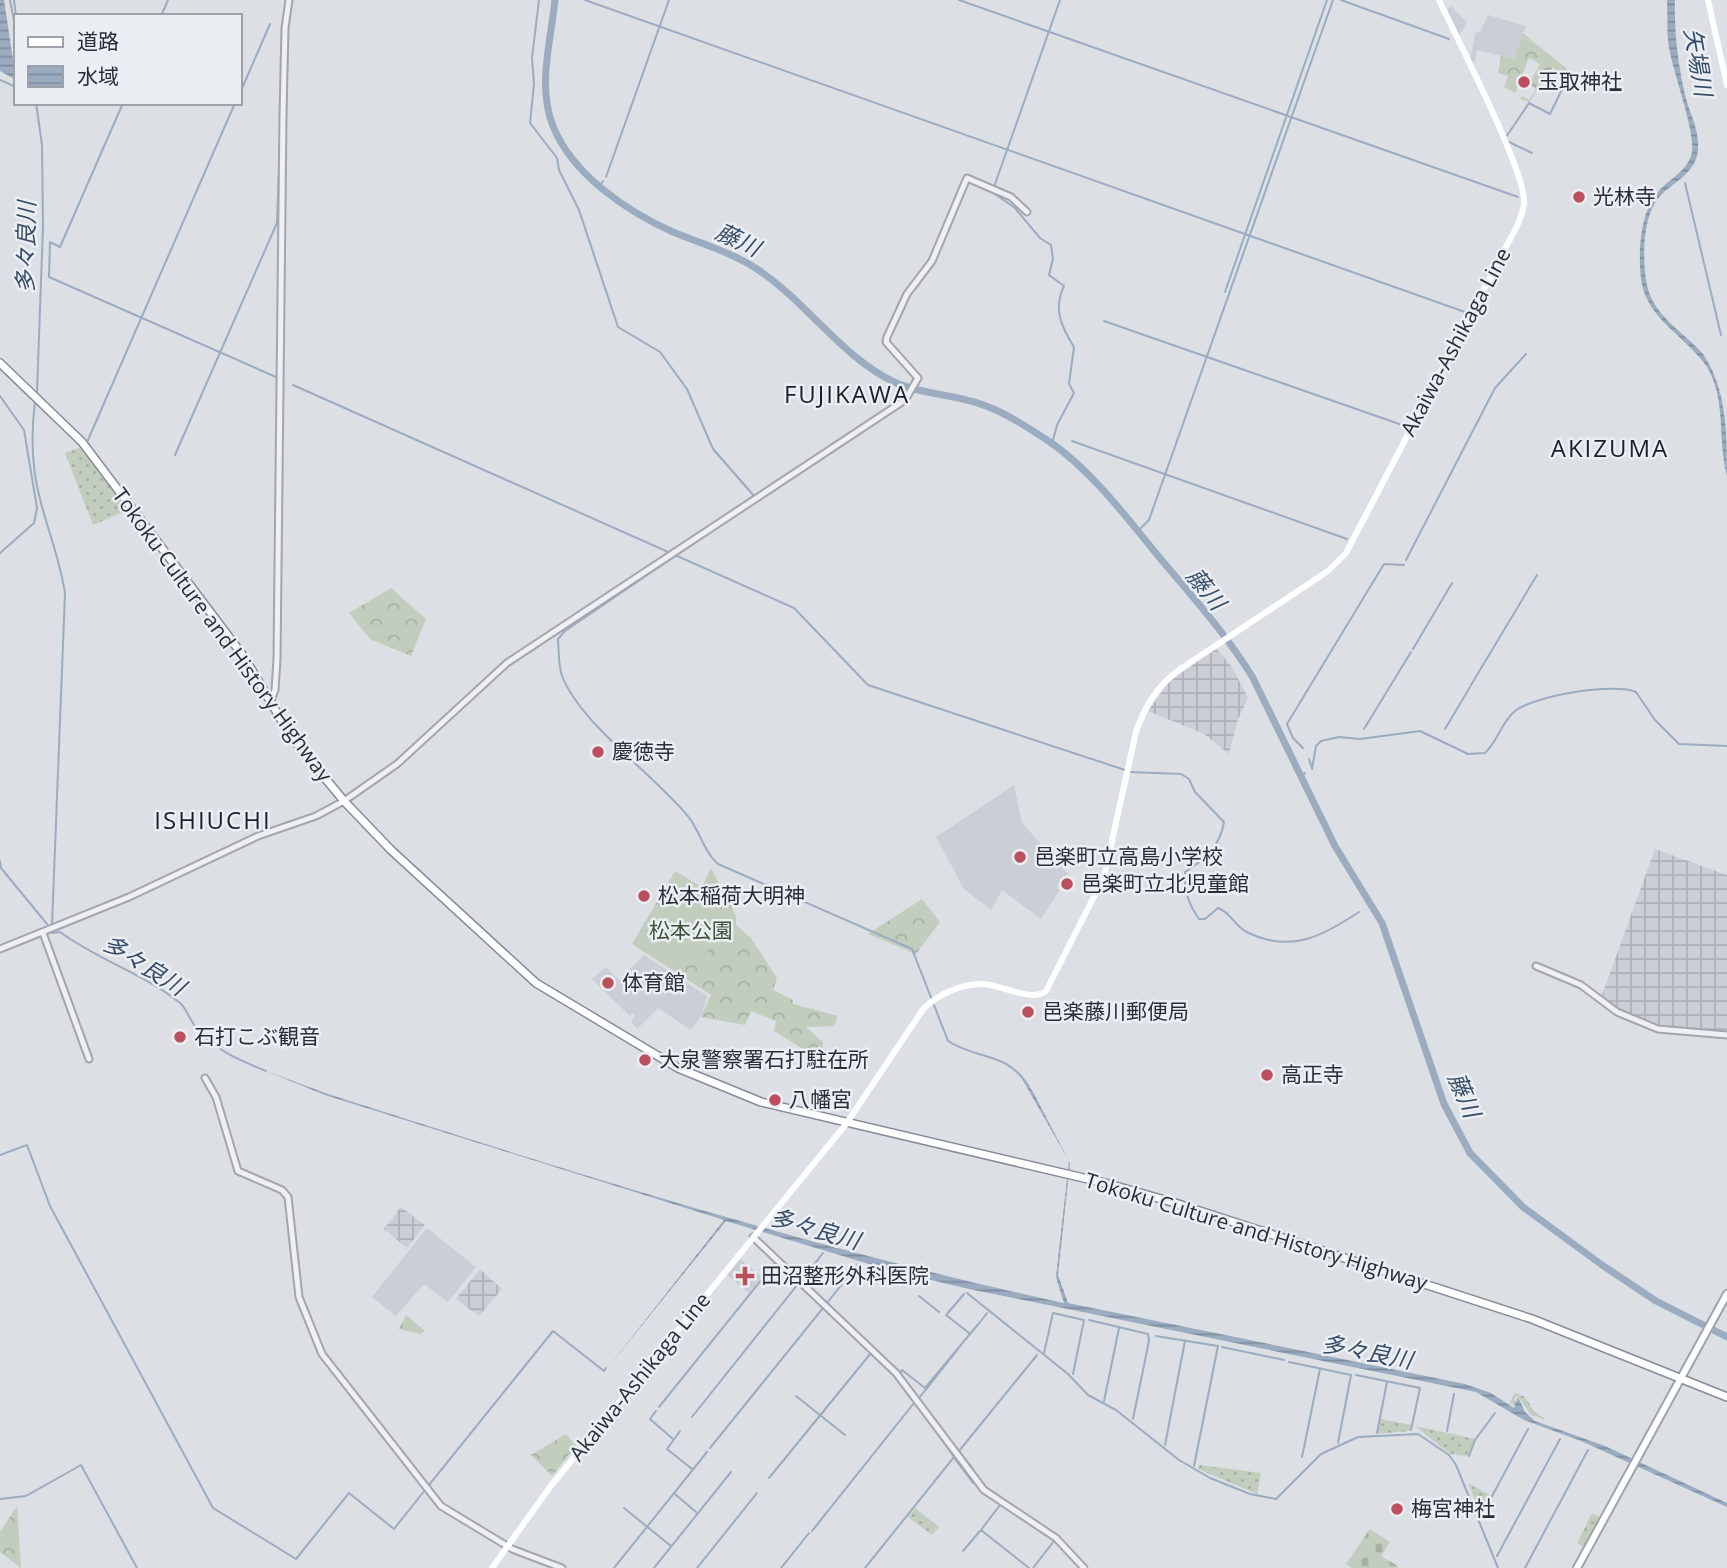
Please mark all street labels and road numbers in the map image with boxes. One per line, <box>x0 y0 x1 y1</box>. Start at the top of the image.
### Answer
street label: Akaiwa-Ashikaga Line <box>1394 242 1517 441</box>
street label: Tokoku Culture and History Highway <box>107 482 339 787</box>
street label: Tokoku Culture and History Highway <box>1082 1166 1431 1297</box>
street label: Akaiwa-Ashikaga Line <box>562 1286 716 1467</box>

